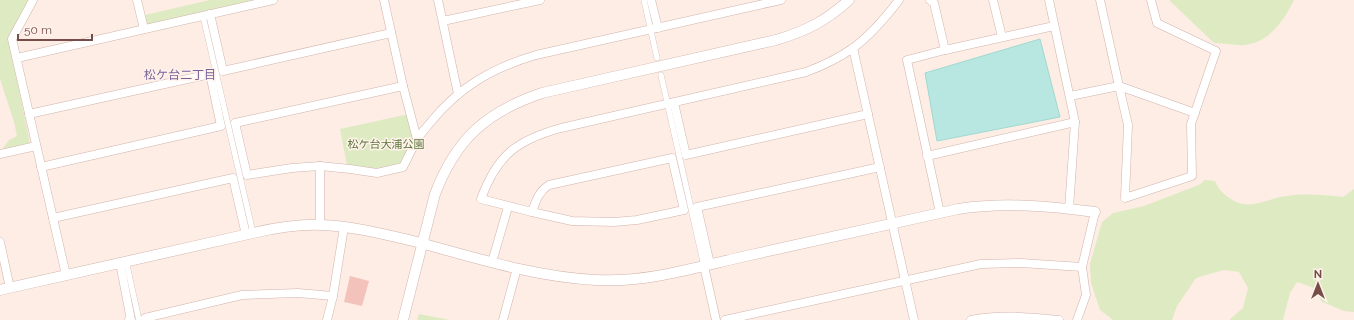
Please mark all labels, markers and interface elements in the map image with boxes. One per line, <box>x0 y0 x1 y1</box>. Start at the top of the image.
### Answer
scale bar <box>18 16 92 42</box>
text: 50 m <box>24 23 52 37</box>
district label: 松ケ台二丁目 <box>144 68 216 82</box>
park label: 松ケ台大浦公園 <box>348 138 425 151</box>
north arrow <box>1298 264 1338 304</box>
text: N <box>1314 268 1322 281</box>

